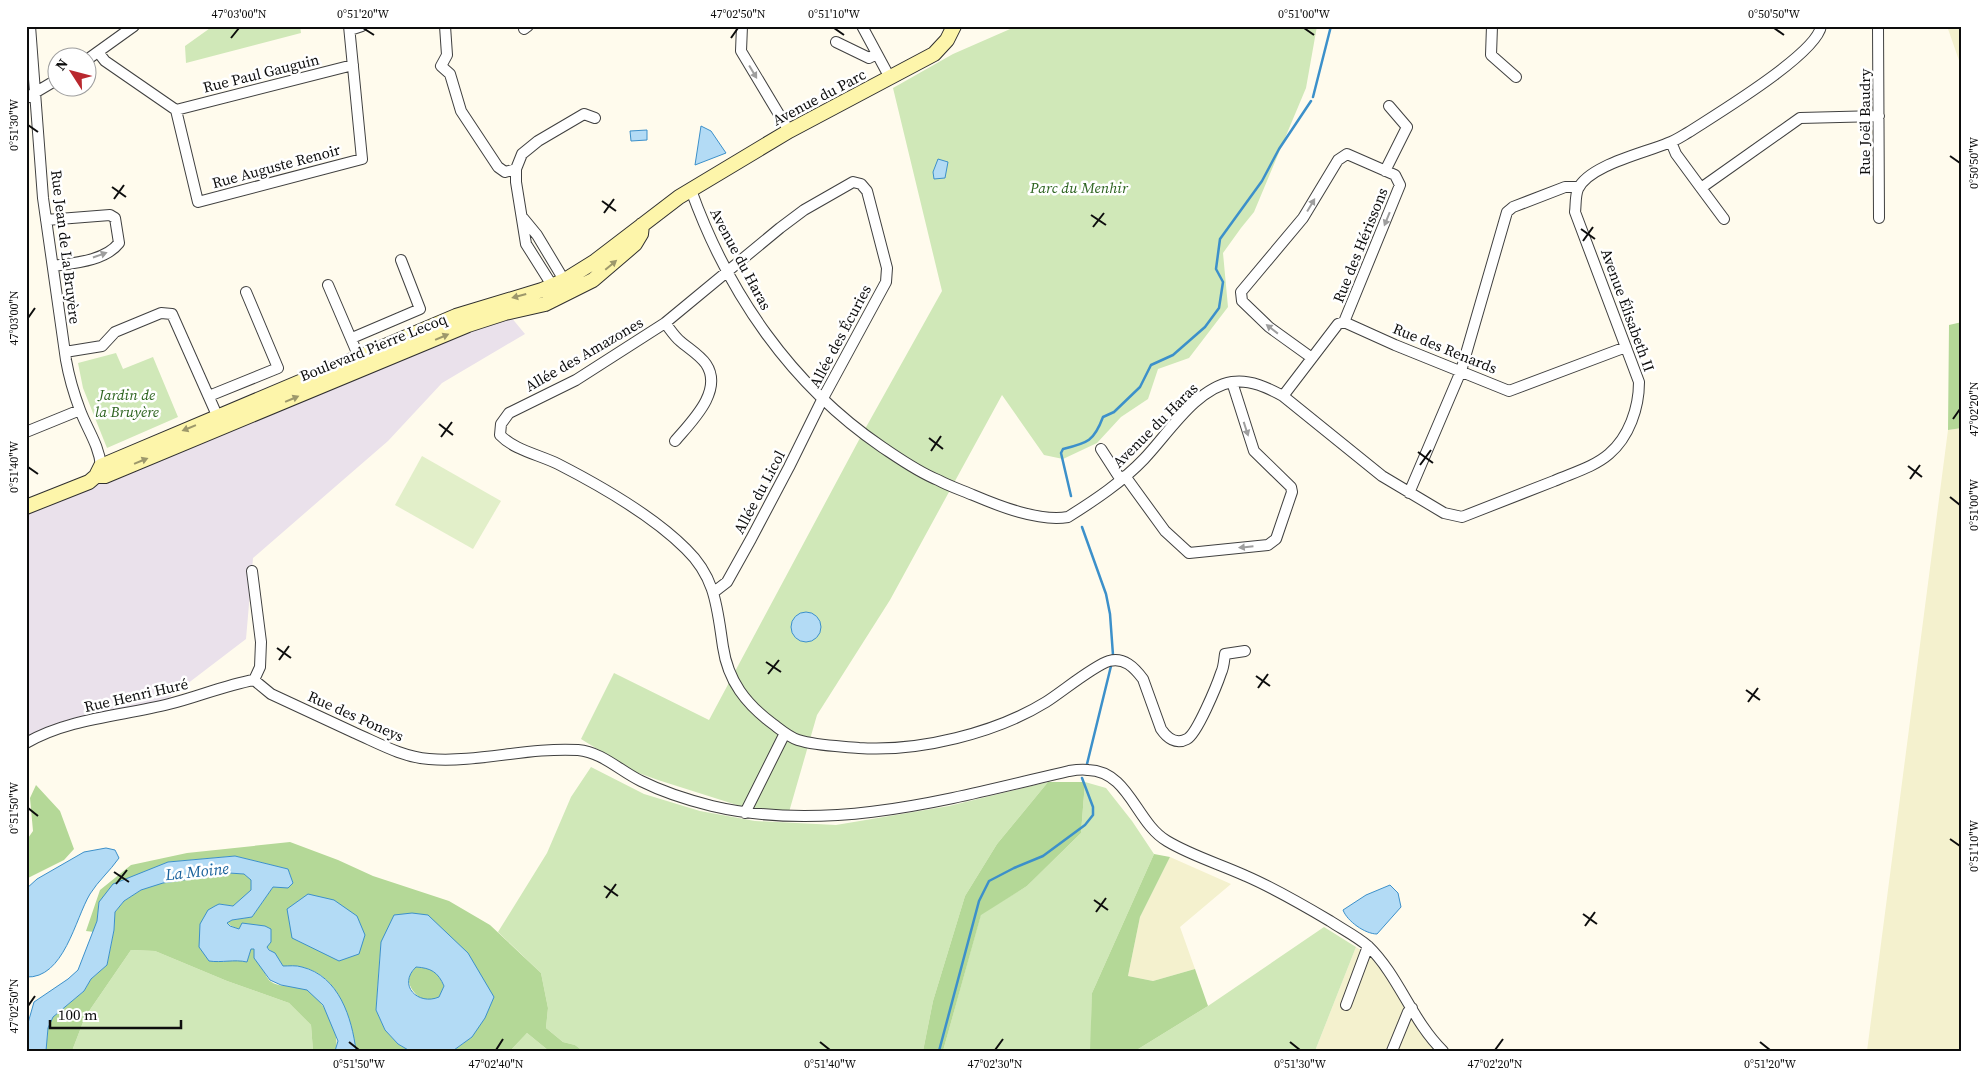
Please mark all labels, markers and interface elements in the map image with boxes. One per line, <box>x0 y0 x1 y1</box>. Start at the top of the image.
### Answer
text: 47°03'00"N <box>211 6 267 22</box>
text: 0°51'20"W <box>337 6 389 22</box>
text: 47°02'50"N <box>710 6 766 22</box>
text: 0°51'10"W <box>808 6 860 22</box>
text: 0°51'00"W <box>1278 6 1330 22</box>
text: 0°50'50"W <box>1748 6 1800 22</box>
north arrow <box>48 48 98 98</box>
street label: Rue Paul Gauguin <box>201 48 321 98</box>
text: N <box>50 54 73 74</box>
street label: Avenue du Parc <box>768 63 870 131</box>
one-way arrow <box>749 65 758 78</box>
street label: Rue Joël Baudry <box>1854 68 1875 175</box>
text: 0°51'30"W <box>6 99 22 151</box>
text: 0°50'50"W <box>1966 137 1982 189</box>
street label: Rue Auguste Renoir <box>210 139 343 193</box>
street label: Rue Jean de La Bruyère <box>46 169 86 326</box>
park label: Parc du Menhir <box>1029 177 1129 198</box>
street label: Rue des Hérissons <box>1327 184 1393 306</box>
one-way arrow <box>1307 198 1316 211</box>
street label: Avenue du Haras <box>705 204 777 314</box>
one-way arrow <box>1382 211 1390 226</box>
street label: Avenue Élisabeth II <box>1596 245 1660 375</box>
one-way arrow <box>93 251 108 259</box>
one-way arrow <box>605 259 617 271</box>
street label: Allée des Écuries <box>804 281 876 391</box>
text: 47°03'00"N <box>6 290 22 346</box>
one-way arrow <box>511 293 526 301</box>
street label: Boulevard Pierre Lecoq <box>296 308 450 386</box>
street label: Allée des Amazones <box>521 312 647 396</box>
street label: Rue des Renards <box>1390 318 1500 378</box>
one-way arrow <box>1266 324 1279 334</box>
one-way arrow <box>435 332 449 340</box>
street label: Avenue du Haras <box>1108 378 1202 472</box>
text: 47°02'20"N <box>1966 381 1982 437</box>
park label: Jardin de la Bruyère <box>95 384 159 422</box>
one-way arrow <box>285 394 299 402</box>
one-way arrow <box>1243 421 1251 436</box>
one-way arrow <box>182 424 197 432</box>
text: 0°51'40"W <box>6 441 22 493</box>
street label: Allée du Licol <box>728 446 790 537</box>
one-way arrow <box>134 456 149 464</box>
text: 0°51'00"W <box>1966 479 1982 531</box>
one-way arrow <box>1237 543 1253 551</box>
street label: Rue Henri Huré <box>82 673 190 717</box>
street label: Rue des Poneys <box>305 685 407 747</box>
text: 0°51'50"W <box>6 782 22 834</box>
text: 0°51'10"W <box>1966 820 1982 872</box>
water label: La Moine <box>163 857 230 885</box>
text: 47°02'50"N <box>6 978 22 1034</box>
scale bar <box>50 997 181 1029</box>
text: 100 m <box>58 1004 98 1025</box>
text: 0°51'50"W <box>333 1056 385 1072</box>
text: 47°02'40"N <box>468 1056 524 1072</box>
text: 0°51'40"W <box>804 1056 856 1072</box>
text: 47°02'30"N <box>967 1056 1023 1072</box>
text: 0°51'30"W <box>1274 1056 1326 1072</box>
text: 47°02'20"N <box>1467 1056 1523 1072</box>
text: 0°51'20"W <box>1744 1056 1796 1072</box>

